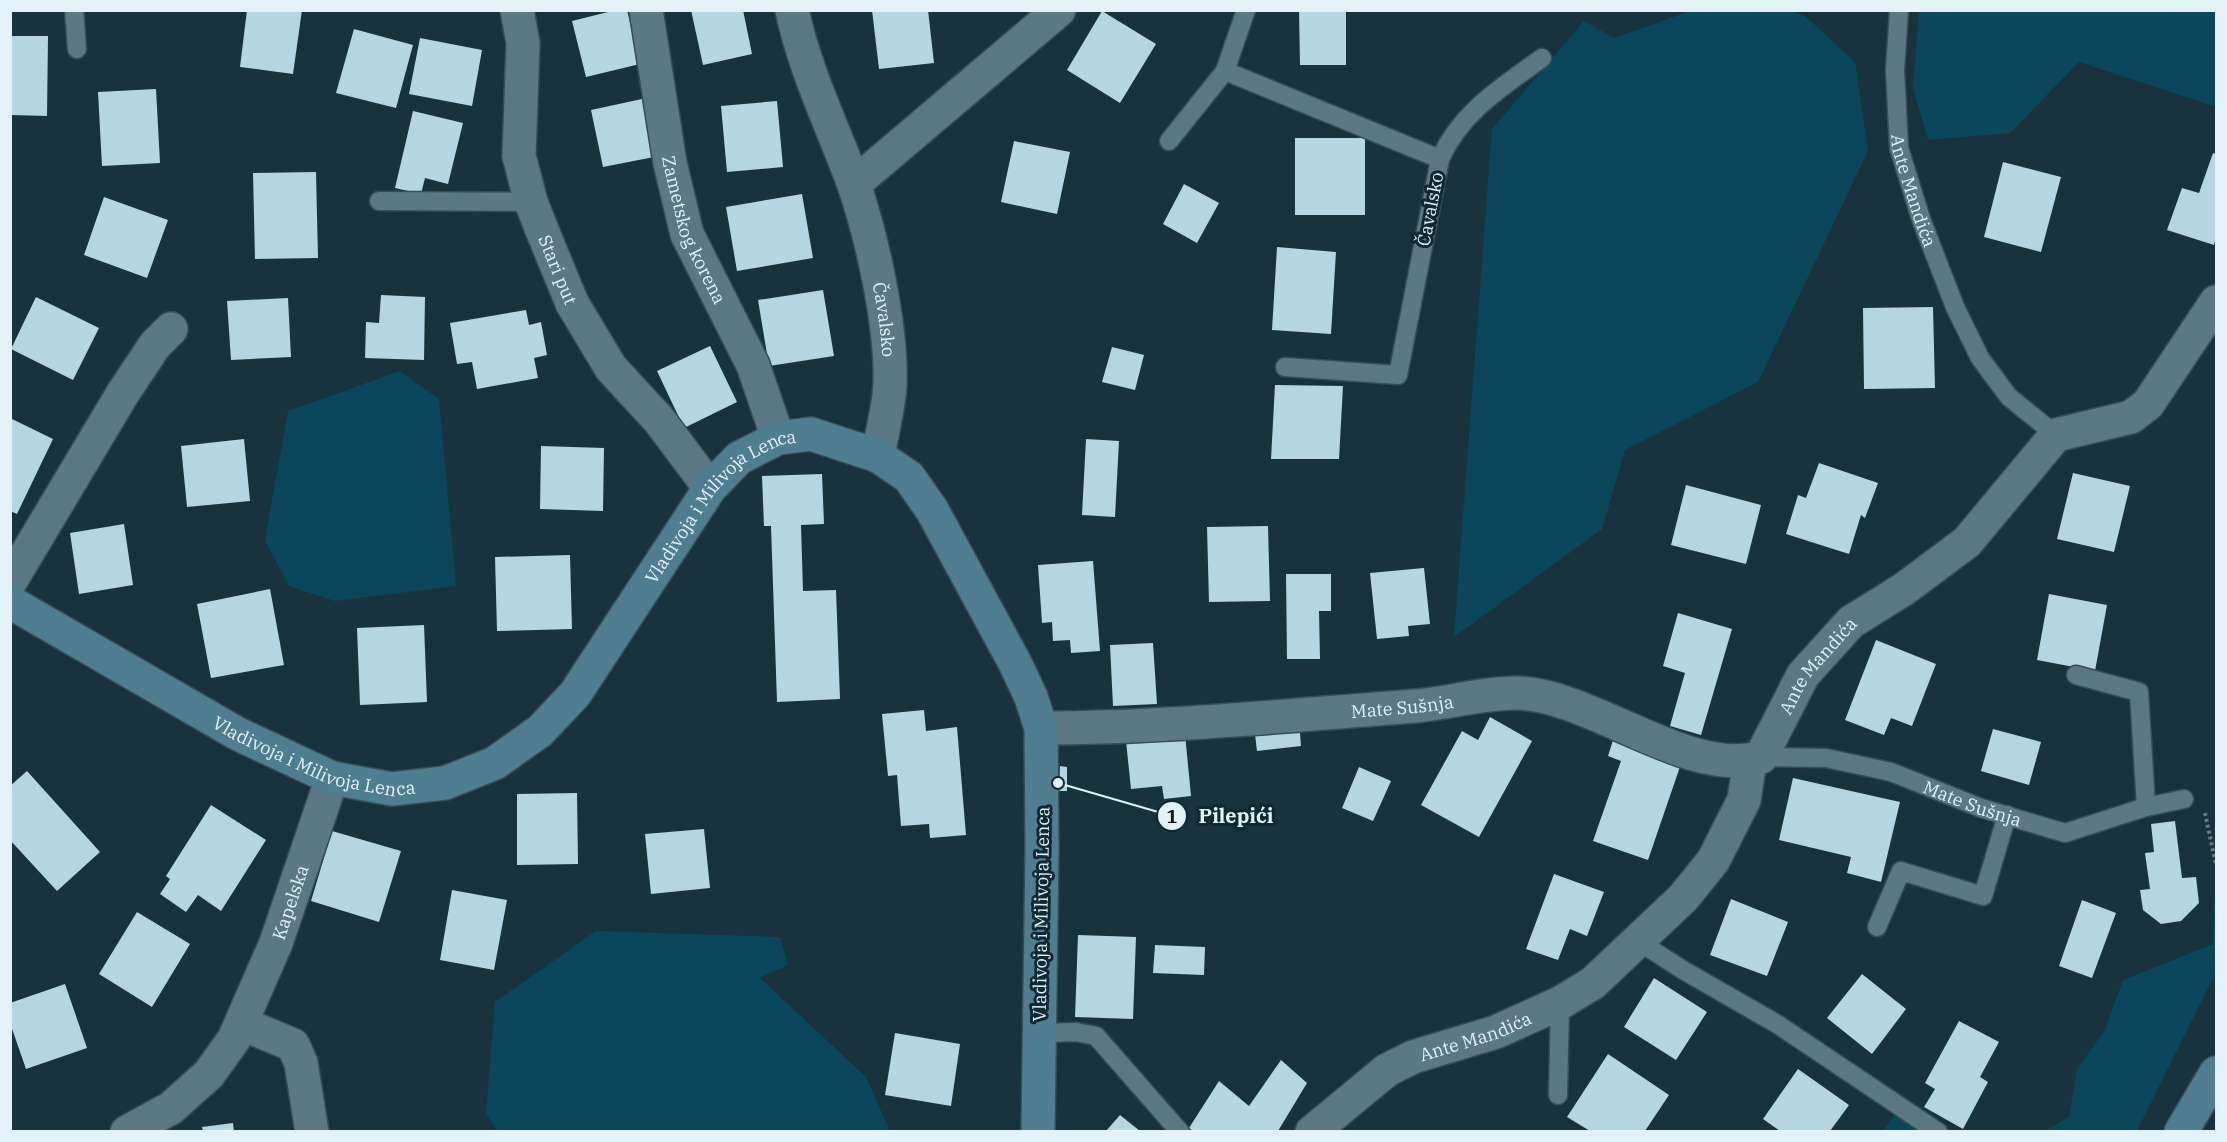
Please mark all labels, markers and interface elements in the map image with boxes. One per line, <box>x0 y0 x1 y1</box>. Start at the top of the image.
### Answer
street label: Ante Mandića <box>1887 134 1942 250</box>
street label: Zametskog korena <box>657 154 732 308</box>
street label: Čavalsko <box>1411 170 1448 248</box>
street label: Stari put <box>534 231 583 308</box>
street label: Čavalsko <box>868 280 901 358</box>
street label: Vladivoja i Milivoja Lenca <box>639 424 798 588</box>
street label: Ante Mandića <box>1773 612 1862 718</box>
street label: Mate Sušnja <box>1350 689 1455 722</box>
street label: Vladivoja i Milivoja Lenca <box>209 710 417 801</box>
street label: Mate Sušnja <box>1920 775 2025 831</box>
callout: Pilepići <box>1157 797 1285 835</box>
text: Pilepići <box>1199 802 1274 829</box>
text: 1 <box>1167 805 1178 828</box>
street label: Vladivoja i Milivoja Lenca <box>1028 806 1054 1022</box>
street label: Kapelska <box>266 862 313 943</box>
street label: Ante Mandića <box>1417 1006 1535 1066</box>

